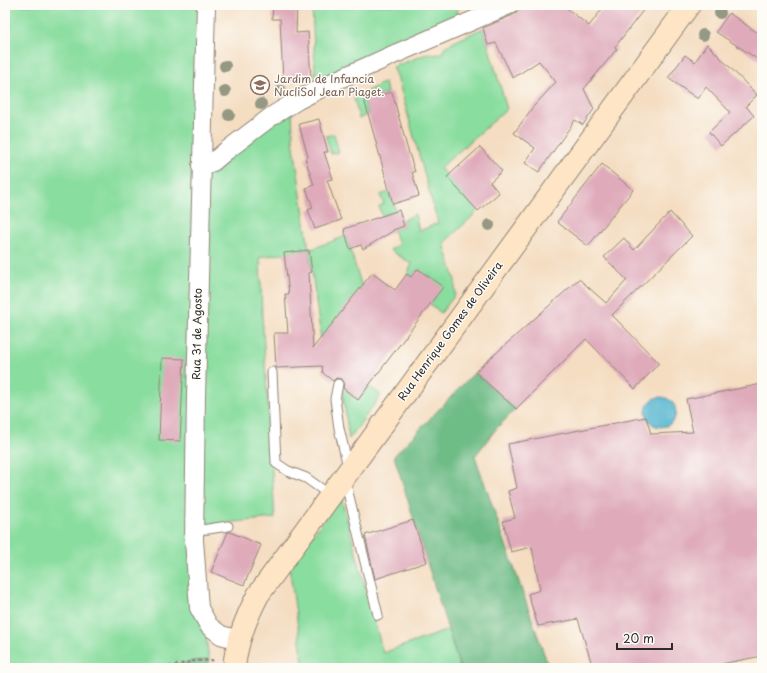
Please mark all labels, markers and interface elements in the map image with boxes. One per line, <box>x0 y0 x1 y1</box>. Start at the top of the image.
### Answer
place label: Jardim de Infancia NucliSol Jean Piaget. <box>274 70 385 100</box>
school or university icon: Jardim de Infancia NucliSol Jean Piaget. <box>249 74 271 96</box>
street label: Rua Henrique Gomes de Oliveira <box>393 257 506 404</box>
street label: Rua 31 de Agosto <box>187 288 206 380</box>
scale bar <box>617 625 672 651</box>
text: 20 m <box>623 629 654 647</box>

